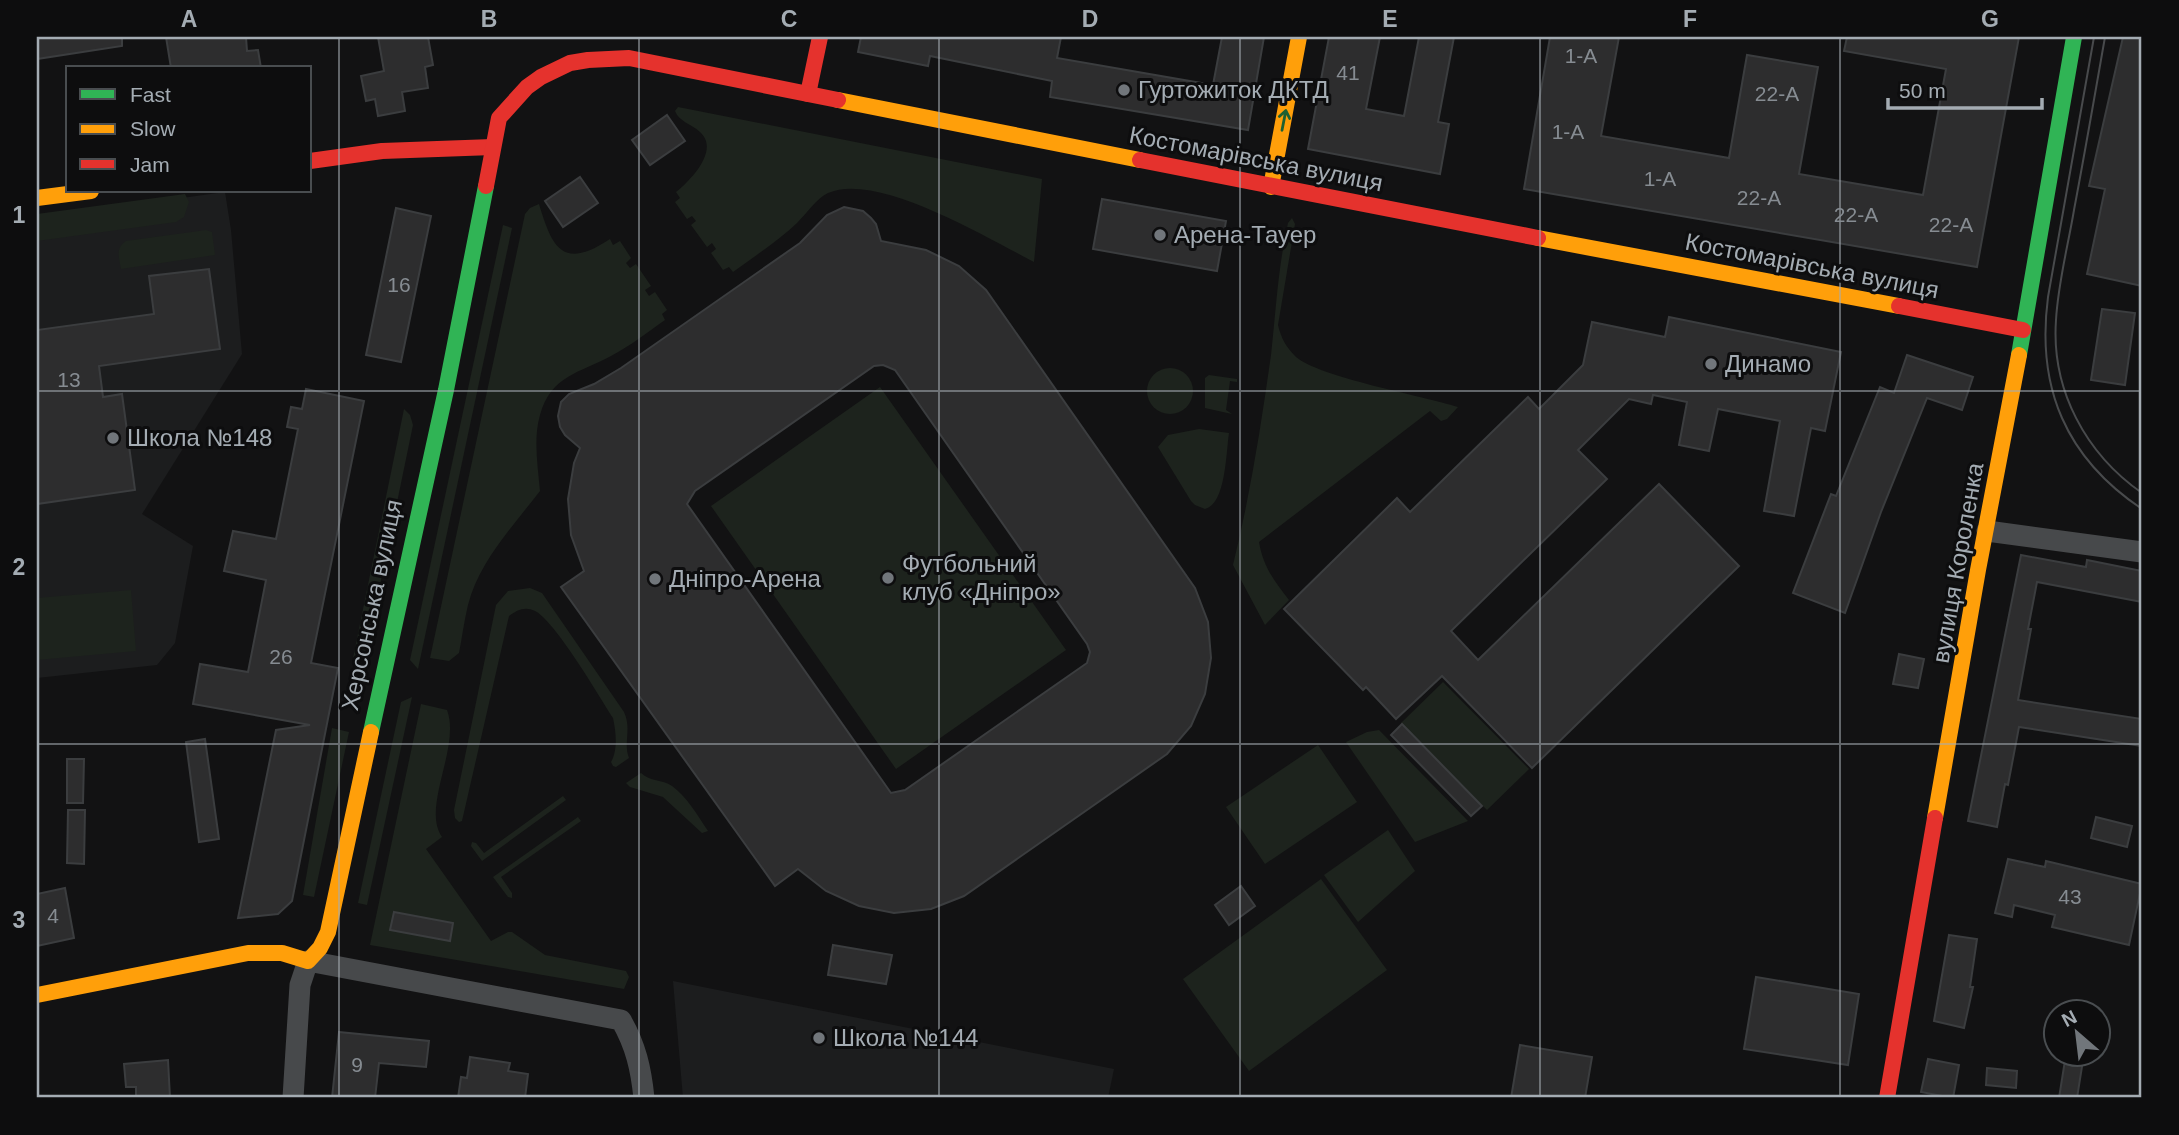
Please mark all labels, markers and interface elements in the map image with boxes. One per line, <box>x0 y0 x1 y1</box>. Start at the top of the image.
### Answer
text: A <box>181 6 197 32</box>
text: B <box>481 6 497 32</box>
text: C <box>781 6 797 32</box>
text: D <box>1082 6 1098 32</box>
text: E <box>1382 6 1398 32</box>
text: F <box>1683 6 1697 32</box>
text: G <box>1981 6 1999 32</box>
house number: 1-А <box>1565 44 1597 67</box>
house number: 41 <box>1336 61 1360 84</box>
legend <box>66 66 312 192</box>
scale bar <box>1888 66 2042 110</box>
place label: Гуртожиток ДКТД <box>1138 76 1329 103</box>
text: 50 m <box>1899 79 1946 102</box>
marker: Гуртожиток ДКТД <box>1116 82 1132 98</box>
house number: 22-А <box>1755 82 1799 105</box>
text: Fast <box>130 83 171 106</box>
one-way arrow <box>1277 109 1291 131</box>
text: Slow <box>130 117 176 140</box>
house number: 1-А <box>1552 120 1584 143</box>
street label: Костомарівська вулиця <box>1127 121 1385 196</box>
text: Jam <box>130 153 170 176</box>
house number: 1-А <box>1644 167 1676 190</box>
house number: 22-А <box>1737 186 1781 209</box>
text: 1 <box>13 202 26 228</box>
house number: 22-А <box>1834 203 1878 226</box>
house number: 22-А <box>1929 213 1973 236</box>
place label: Арена-Тауер <box>1174 221 1316 248</box>
marker: Арена-Тауер <box>1152 227 1168 243</box>
street label: Костомарівська вулиця <box>1683 228 1941 303</box>
house number: 16 <box>387 273 411 296</box>
place label: Динамо <box>1725 350 1811 377</box>
marker: Динамо <box>1703 356 1719 372</box>
house number: 13 <box>57 368 81 391</box>
place label: Школа №148 <box>127 424 272 451</box>
marker: Школа №148 <box>105 430 121 446</box>
street label: вулиця Короленка <box>1927 460 1989 665</box>
street label: Херсонська вулиця <box>336 497 407 713</box>
place label: Футбольний клуб «Дніпро» <box>902 550 1061 605</box>
text: 2 <box>13 554 25 580</box>
place label: Дніпро-Арена <box>669 565 821 592</box>
marker: Футбольний клуб «Дніпро» <box>880 570 896 586</box>
marker: Дніпро-Арена <box>647 571 663 587</box>
house number: 26 <box>269 645 293 668</box>
house number: 43 <box>2058 885 2082 908</box>
house number: 4 <box>47 904 59 927</box>
text: 3 <box>13 907 25 933</box>
north arrow <box>2042 998 2112 1068</box>
text: N <box>2058 1006 2080 1031</box>
place label: Школа №144 <box>833 1024 978 1051</box>
marker: Школа №144 <box>811 1030 827 1046</box>
house number: 9 <box>351 1053 363 1076</box>

